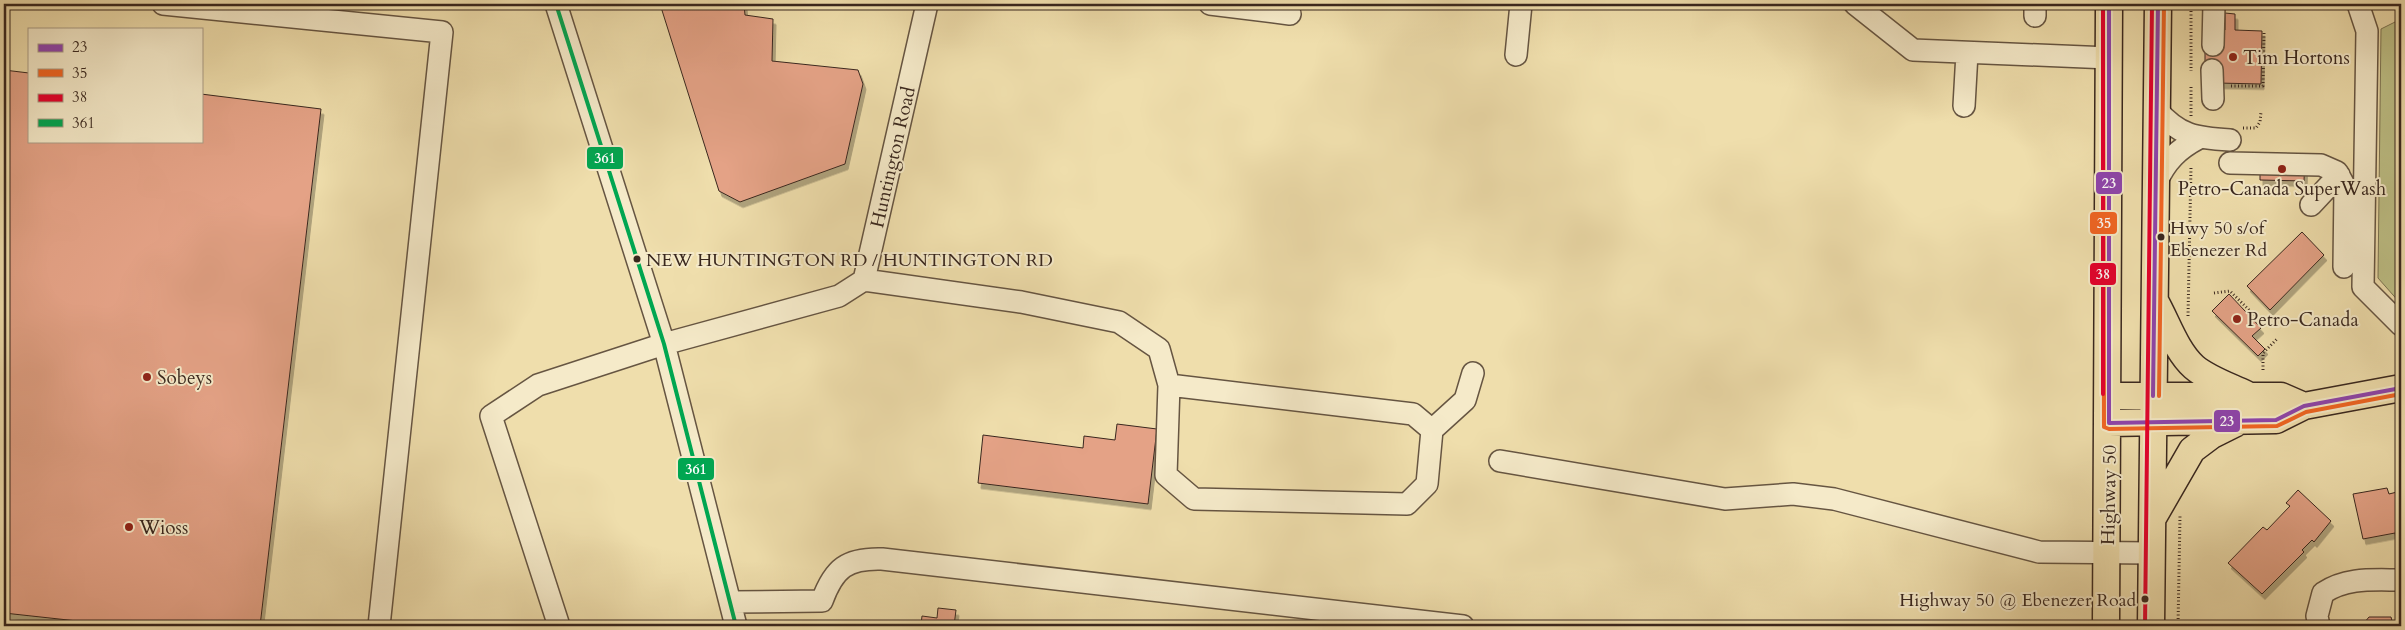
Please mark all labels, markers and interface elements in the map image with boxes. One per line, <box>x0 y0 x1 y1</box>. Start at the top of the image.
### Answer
legend <box>28 28 202 142</box>
text: 23 <box>72 37 87 57</box>
place label: Tim Hortons <box>2243 45 2350 71</box>
marker: Tim Hortons <box>2227 51 2239 63</box>
text: 35 <box>72 63 87 83</box>
street label: Huntington Road <box>864 84 922 230</box>
text: 38 <box>72 87 87 107</box>
text: 361 <box>72 113 95 133</box>
line badge: 361 <box>586 146 624 170</box>
text: 361 <box>594 149 616 168</box>
marker: Petro-Canada SuperWash <box>2276 163 2288 175</box>
line badge: 23 <box>2095 171 2123 195</box>
text: 23 <box>2102 174 2116 193</box>
place label: Petro-Canada SuperWash <box>2178 176 2387 202</box>
line badge: 35 <box>2089 211 2118 235</box>
text: 35 <box>2097 214 2111 233</box>
place label: Hwy 50 s/of Ebenezer Rd <box>2170 216 2268 263</box>
marker: Hwy 50 s/of Ebenezer Rd <box>2156 232 2166 242</box>
place label: NEW HUNTINGTON RD / HUNTINGTON RD <box>646 248 1053 273</box>
marker: NEW HUNTINGTON RD / HUNTINGTON RD <box>632 254 642 264</box>
line badge: 38 <box>2089 262 2117 286</box>
text: 38 <box>2096 265 2110 284</box>
place label: Petro-Canada <box>2247 307 2359 333</box>
marker: Petro-Canada <box>2231 313 2243 325</box>
place label: Sobeys <box>157 365 212 391</box>
marker: Sobeys <box>141 371 153 383</box>
line badge: 23 <box>2213 409 2241 433</box>
text: 23 <box>2220 412 2234 431</box>
street label: Highway 50 <box>2095 444 2123 545</box>
line badge: 361 <box>677 457 715 481</box>
text: 361 <box>685 460 707 479</box>
place label: Wioss <box>138 515 188 541</box>
marker: Wioss <box>123 521 135 533</box>
place label: Highway 50 @ Ebenezer Road <box>1899 588 2136 613</box>
marker: Highway 50 @ Ebenezer Road <box>2140 594 2150 604</box>

